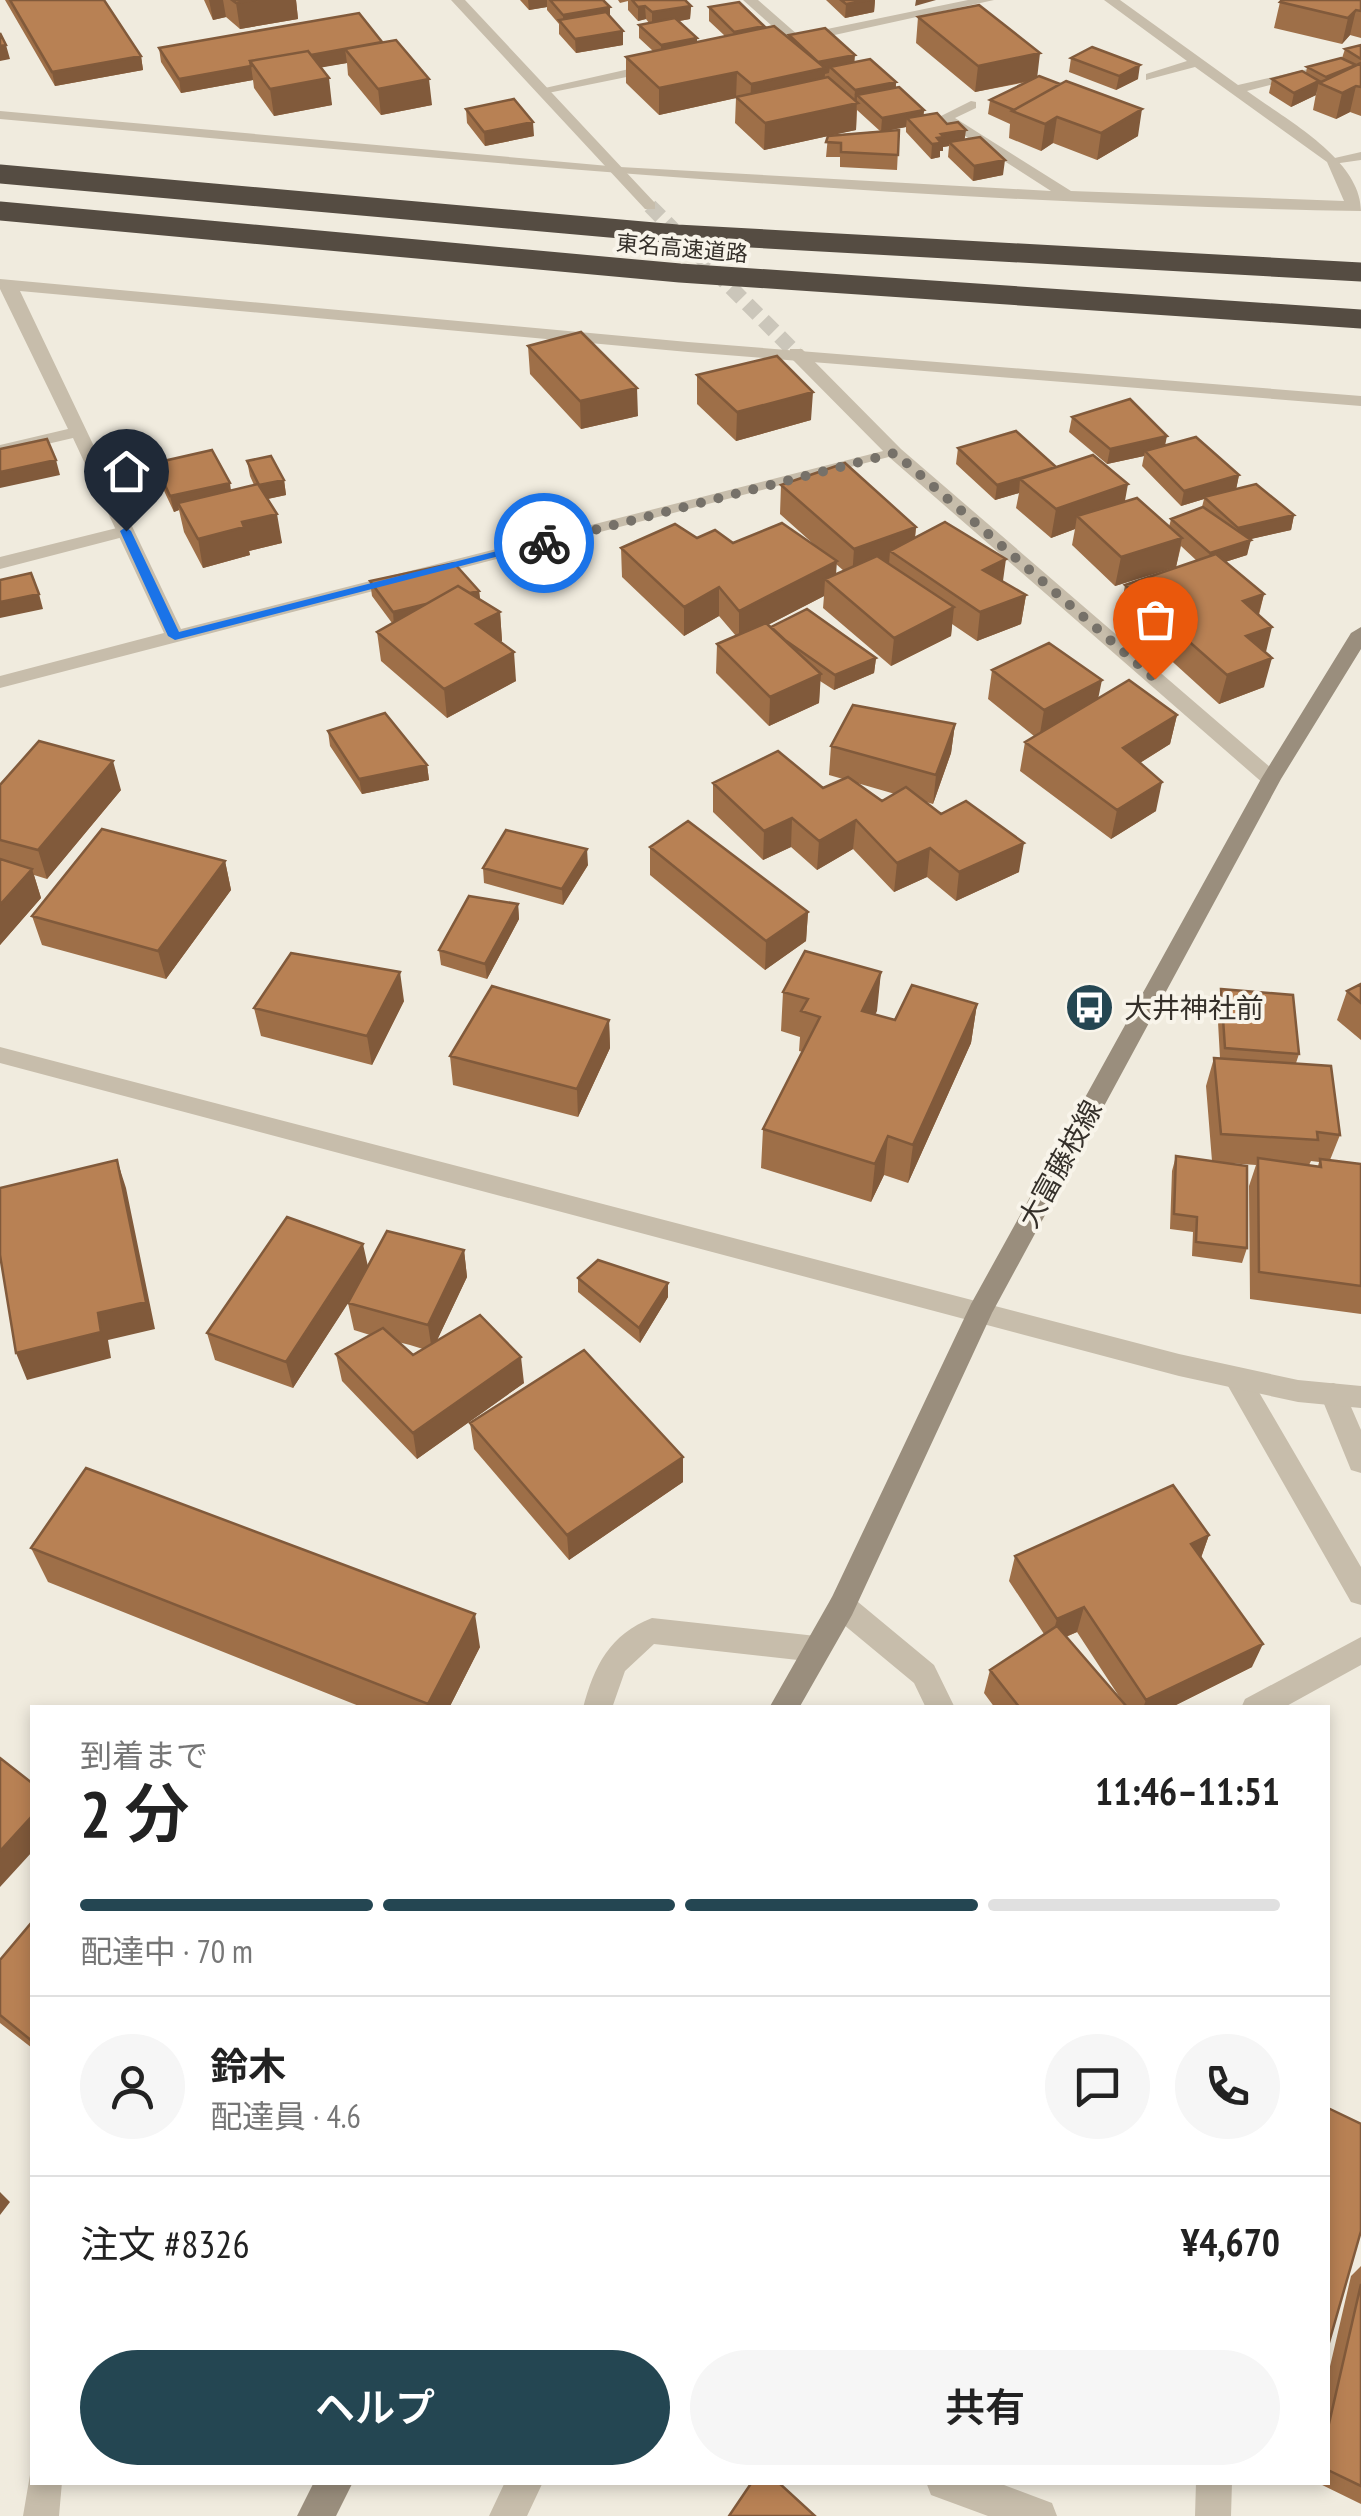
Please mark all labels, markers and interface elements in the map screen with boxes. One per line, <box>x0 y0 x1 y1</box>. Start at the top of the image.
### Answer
street label: 東名高速道路 <box>615 228 749 268</box>
pin <box>84 429 169 532</box>
icon: home <box>99 444 154 499</box>
courier <box>494 493 594 593</box>
icon: bike <box>517 516 572 571</box>
pin <box>1113 577 1198 680</box>
icon: bag <box>1128 592 1183 647</box>
bus stop icon: 大井神社前 <box>1063 982 1115 1034</box>
place label: 大井神社前 <box>1124 989 1264 1026</box>
street label: 大富藤枝線 <box>1009 1094 1110 1234</box>
text: 到着まで <box>80 1734 208 1776</box>
text: 11:46–11:51 <box>1095 1766 1280 1815</box>
text: 2 分 <box>80 1771 189 1855</box>
text: 配達中 · 70 m <box>80 1930 253 1972</box>
button: person <box>80 2034 185 2139</box>
button: chat <box>1045 2034 1150 2139</box>
button: phone <box>1175 2034 1280 2139</box>
text: 鈴木 <box>210 2041 286 2090</box>
text: 配達員 · 4.6 <box>210 2095 361 2137</box>
text: ¥4,670 <box>1181 2217 1280 2266</box>
text: 注文 #8326 <box>80 2219 250 2268</box>
button: ヘルプ <box>80 2350 670 2465</box>
button: 共有 <box>690 2350 1280 2465</box>

